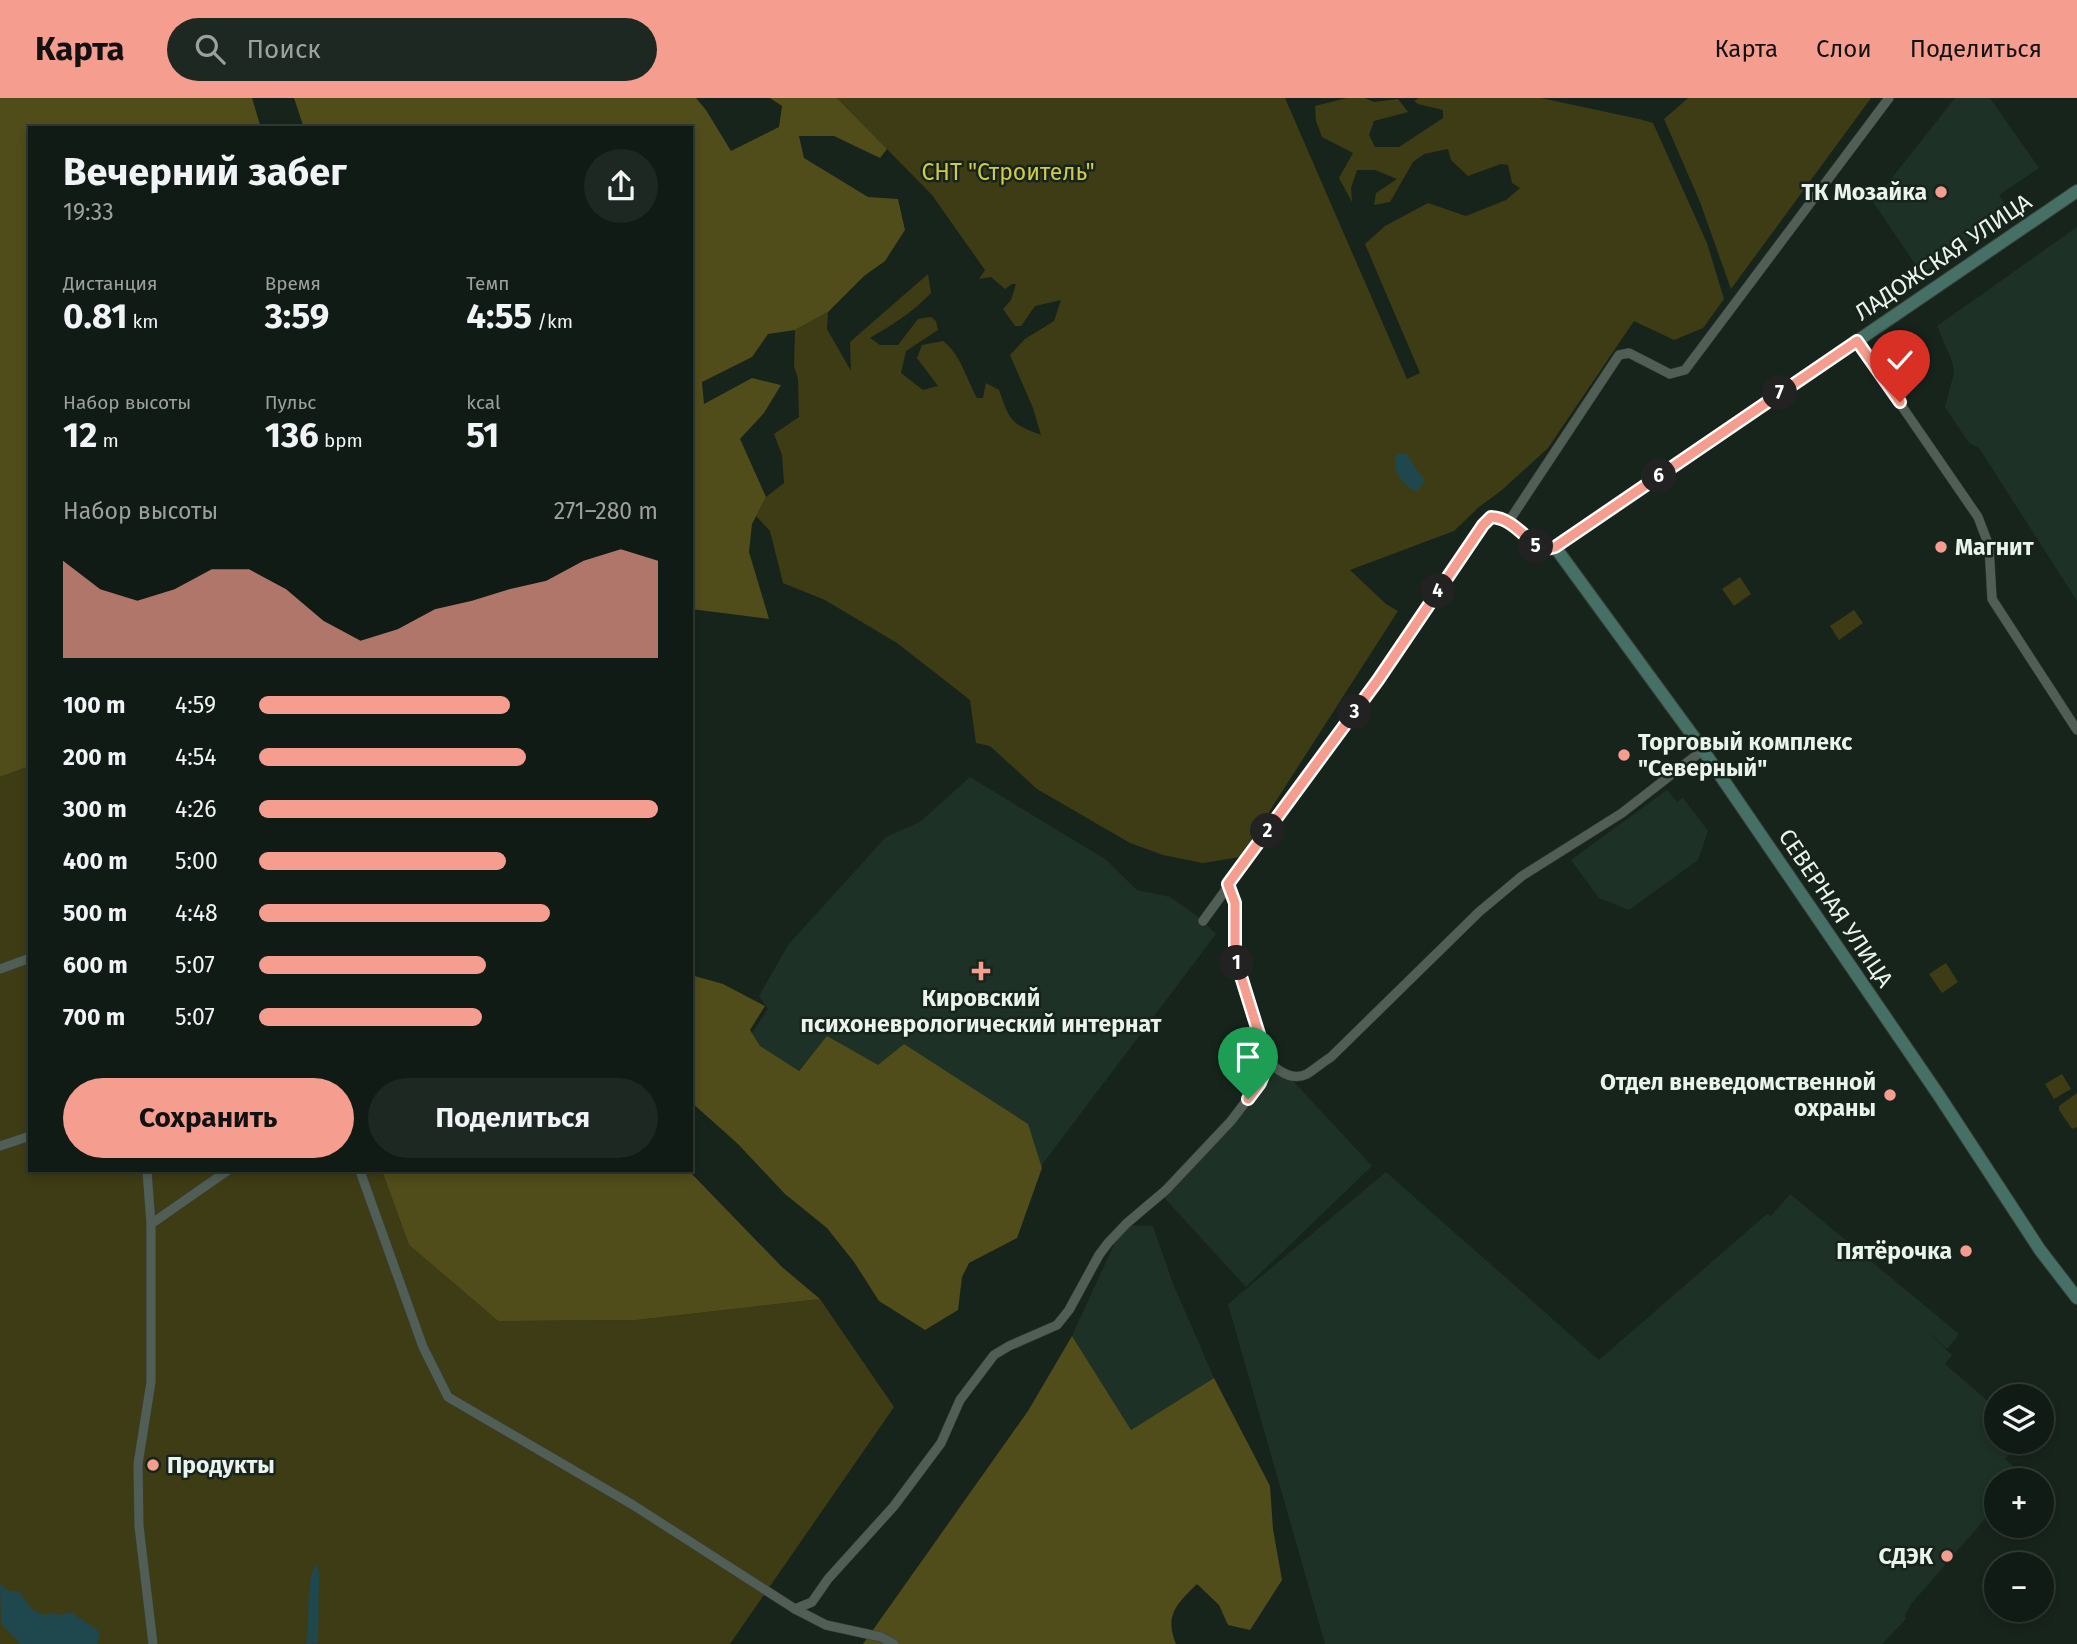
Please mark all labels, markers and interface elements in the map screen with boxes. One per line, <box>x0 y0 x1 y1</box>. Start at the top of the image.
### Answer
search box <box>167 18 657 81</box>
text: Карта <box>35 29 125 69</box>
icon: search <box>191 30 229 68</box>
text: Поиск <box>247 34 321 65</box>
text: Карта <box>1714 35 1778 63</box>
text: Слои <box>1816 35 1872 63</box>
text: Поделиться <box>1910 35 2042 63</box>
text: Вечерний забег <box>63 149 347 195</box>
button: share <box>584 149 658 223</box>
park label: СНТ "Строитель" <box>921 158 1095 186</box>
place label: ТК Мозайка <box>1802 178 1927 206</box>
marker: ТК Мозайка <box>1933 184 1949 200</box>
street label: ЛАДОЖСКАЯ УЛИЦА <box>1849 187 2037 327</box>
text: 19:33 <box>63 198 114 226</box>
text: Дистанция <box>63 272 158 295</box>
text: Время <box>265 272 321 295</box>
text: Темп <box>466 272 509 295</box>
text: 0.81 <box>63 295 127 337</box>
text: 3:59 <box>265 295 329 337</box>
text: 4:55 <box>466 295 532 337</box>
text: km <box>127 310 158 333</box>
text: /km <box>532 310 573 333</box>
pin <box>1870 330 1930 402</box>
icon: check <box>1881 341 1919 379</box>
pin: 7 <box>1762 376 1798 410</box>
text: 7 <box>1775 381 1784 404</box>
text: Набор высоты <box>63 391 191 414</box>
text: Пульс <box>265 391 316 414</box>
text: kcal <box>466 391 501 414</box>
text: 12 <box>63 414 97 456</box>
text: 136 <box>265 414 319 456</box>
text: 51 <box>466 414 499 456</box>
text: m <box>97 429 119 452</box>
text: bpm <box>319 429 363 452</box>
pin: 6 <box>1642 458 1676 494</box>
text: 6 <box>1653 464 1664 487</box>
text: Набор высоты <box>63 497 218 525</box>
text: 271–280 m <box>554 497 658 525</box>
pin: 5 <box>1518 528 1554 564</box>
place label: Магнит <box>1955 533 2034 561</box>
text: 5 <box>1530 534 1541 557</box>
marker: Магнит <box>1933 539 1949 555</box>
pin: 4 <box>1420 574 1456 608</box>
text: 4 <box>1432 579 1443 602</box>
text: 100 m <box>63 691 125 719</box>
text: 4:59 <box>175 691 216 719</box>
pin: 3 <box>1338 694 1372 730</box>
text: 3 <box>1350 700 1359 723</box>
place label: Торговый комплекс "Северный" <box>1638 728 1852 782</box>
text: 200 m <box>63 743 127 771</box>
text: 4:54 <box>175 743 217 771</box>
marker: Торговый комплекс "Северный" <box>1616 747 1632 763</box>
text: 300 m <box>63 795 127 823</box>
text: 4:26 <box>175 795 216 823</box>
pin: 2 <box>1250 814 1286 848</box>
text: 2 <box>1263 819 1272 842</box>
street label: СЕВЕРНАЯ УЛИЦА <box>1773 824 1900 993</box>
text: 400 m <box>63 847 128 875</box>
text: 5:00 <box>175 847 218 875</box>
text: 500 m <box>63 899 127 927</box>
text: 4:48 <box>175 899 218 927</box>
pin: 1 <box>1220 946 1254 980</box>
text: 600 m <box>63 951 128 979</box>
text: 5:07 <box>175 951 215 979</box>
text: 1 <box>1232 951 1241 974</box>
marker: Кировский психоневрологический интернат <box>971 961 991 981</box>
place label: Кировский психоневрологический интернат <box>801 984 1162 1038</box>
text: 700 m <box>63 1003 125 1031</box>
text: 5:07 <box>175 1003 215 1031</box>
pin <box>1218 1027 1278 1099</box>
icon: arrive <box>1229 1038 1267 1076</box>
place label: Отдел вневедомственной охраны <box>1600 1068 1876 1122</box>
button: Сохранить <box>63 1078 354 1158</box>
button: Поделиться <box>368 1078 658 1158</box>
marker: Отдел вневедомственной охраны <box>1882 1087 1898 1103</box>
place label: Пятёрочка <box>1836 1237 1952 1265</box>
marker: Пятёрочка <box>1958 1243 1974 1259</box>
map controls <box>1984 1384 2054 1622</box>
button: layers <box>1984 1384 2054 1454</box>
place label: Продукты <box>167 1451 275 1479</box>
marker: Продукты <box>145 1457 161 1473</box>
button: + <box>1984 1468 2054 1538</box>
place label: СДЭК <box>1879 1542 1934 1570</box>
marker: СДЭК <box>1939 1548 1955 1564</box>
button: − <box>1984 1552 2054 1622</box>

